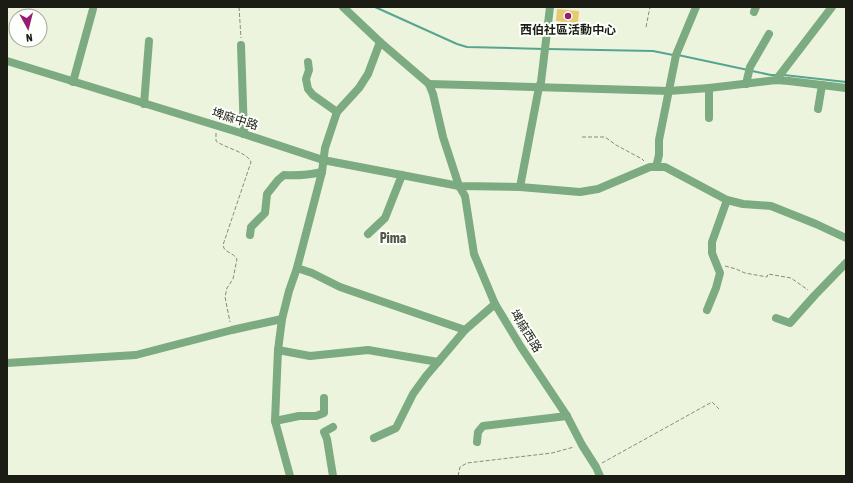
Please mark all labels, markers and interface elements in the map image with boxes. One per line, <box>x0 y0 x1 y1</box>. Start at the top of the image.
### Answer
north arrow <box>8 8 48 48</box>
marker: 西伯社區活動中心 <box>563 11 573 21</box>
place label: 西伯社區活動中心 <box>520 23 616 37</box>
text: N <box>25 32 33 44</box>
street label: 埤麻中路 <box>210 105 260 133</box>
district label: Pima <box>380 230 407 246</box>
street label: 埤麻西路 <box>507 307 545 355</box>

